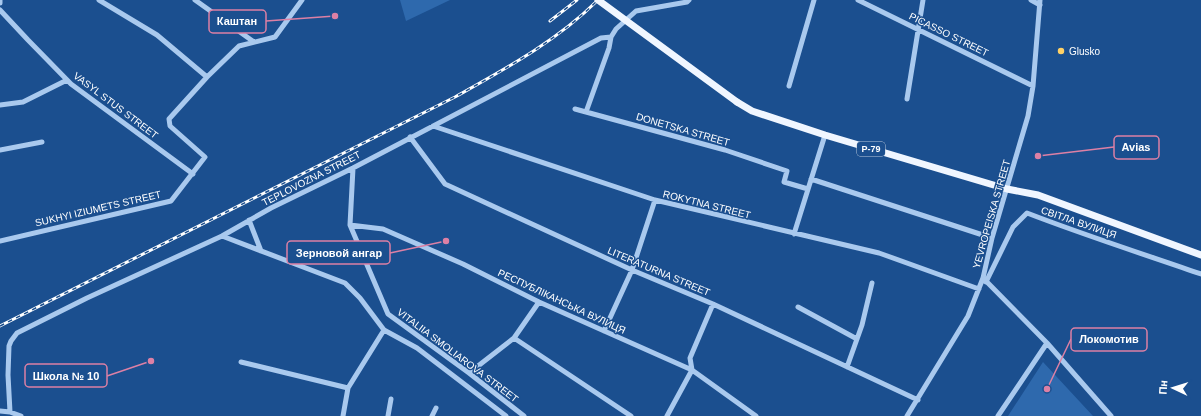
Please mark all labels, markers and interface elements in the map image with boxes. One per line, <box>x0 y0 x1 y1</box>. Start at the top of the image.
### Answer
callout: Каштан <box>209 10 266 33</box>
street label: PICASSO STREET <box>907 11 990 58</box>
text: Каштан <box>217 15 257 27</box>
marker: Glusko <box>1056 46 1066 56</box>
place label: Glusko <box>1069 46 1101 57</box>
street label: VASYL STUS STREET <box>71 70 160 141</box>
street label: DONETSKA STREET <box>635 111 731 148</box>
callout: Avias <box>1114 136 1159 159</box>
text: Avias <box>1122 141 1150 153</box>
road number: Р-79 <box>857 142 885 156</box>
street label: TEPLOVOZNA STREET <box>260 149 362 208</box>
street label: YEVROPEISKA STREET <box>971 158 1012 270</box>
street label: ROKYTNA STREET <box>662 188 752 221</box>
street label: SUKHYI IZIUMETS STREET <box>34 189 162 228</box>
street label: СВІТЛА ВУЛИЦЯ <box>1040 204 1118 241</box>
callout: Зерновой ангар <box>287 241 390 264</box>
street label: LITERATURNA STREET <box>606 245 712 298</box>
text: Зерновой ангар <box>296 247 382 259</box>
street label: РЕСПУБЛІКАНСЬКА ВУЛИЦЯ <box>496 267 627 336</box>
street label: VITALIIA SMOLIAROVA STREET <box>395 306 520 404</box>
callout: Локомотив <box>1071 328 1147 351</box>
text: Локомотив <box>1079 333 1139 345</box>
callout: Школа № 10 <box>25 364 107 387</box>
north arrow <box>1153 368 1193 408</box>
text: Школа № 10 <box>33 370 99 382</box>
text: Пн <box>1157 380 1170 395</box>

